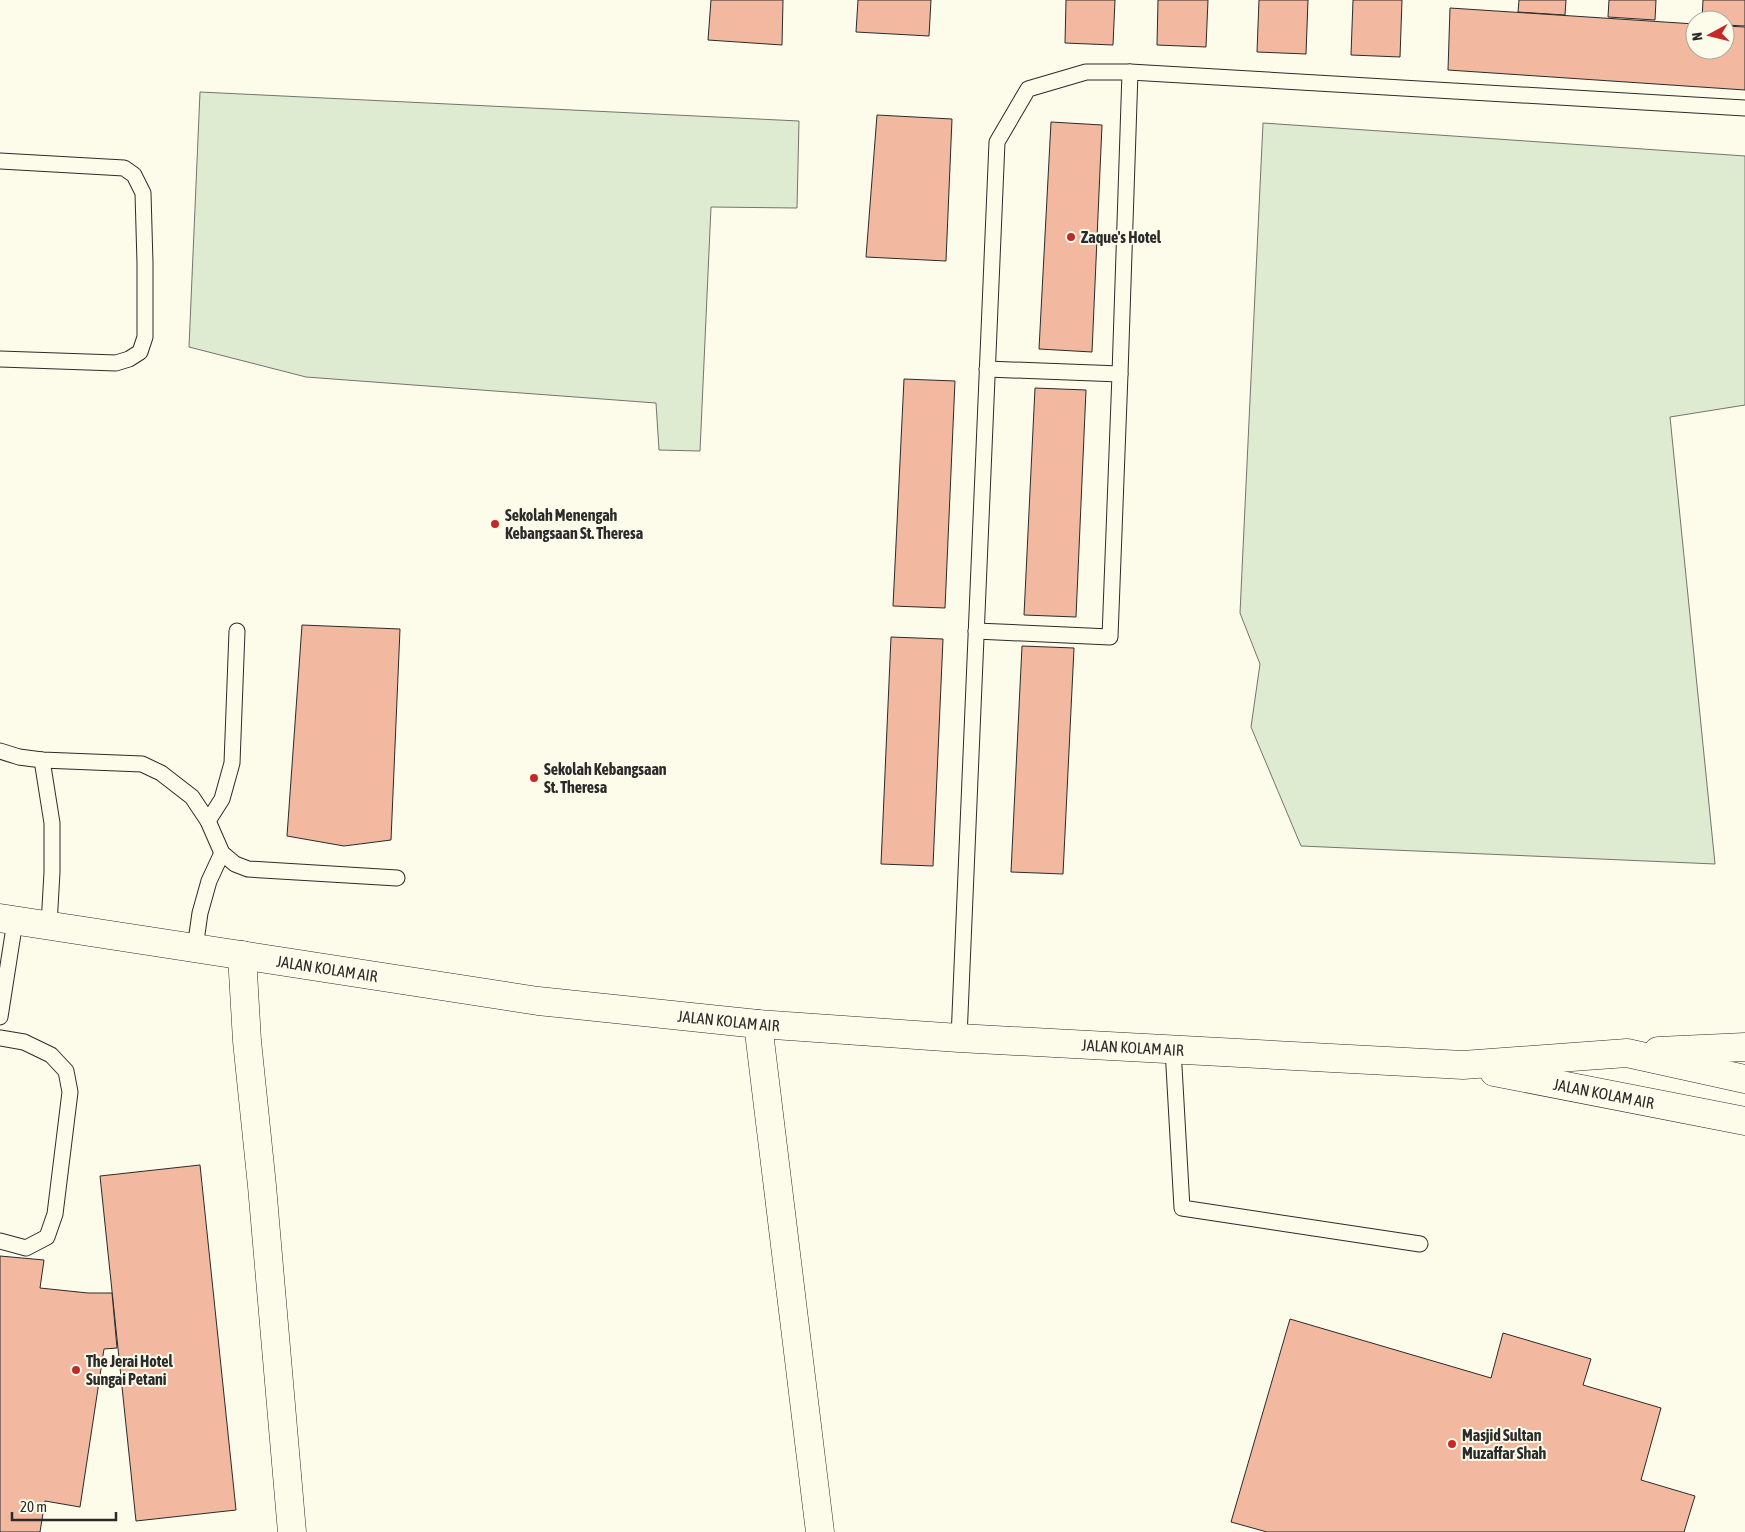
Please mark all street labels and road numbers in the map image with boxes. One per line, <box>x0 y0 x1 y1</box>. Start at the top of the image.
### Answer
street label: JALAN KOLAM AIR <box>275 952 379 985</box>
street label: JALAN KOLAM AIR <box>677 1007 780 1034</box>
street label: JALAN KOLAM AIR <box>1081 1036 1184 1059</box>
street label: JALAN KOLAM AIR <box>1552 1075 1656 1112</box>

